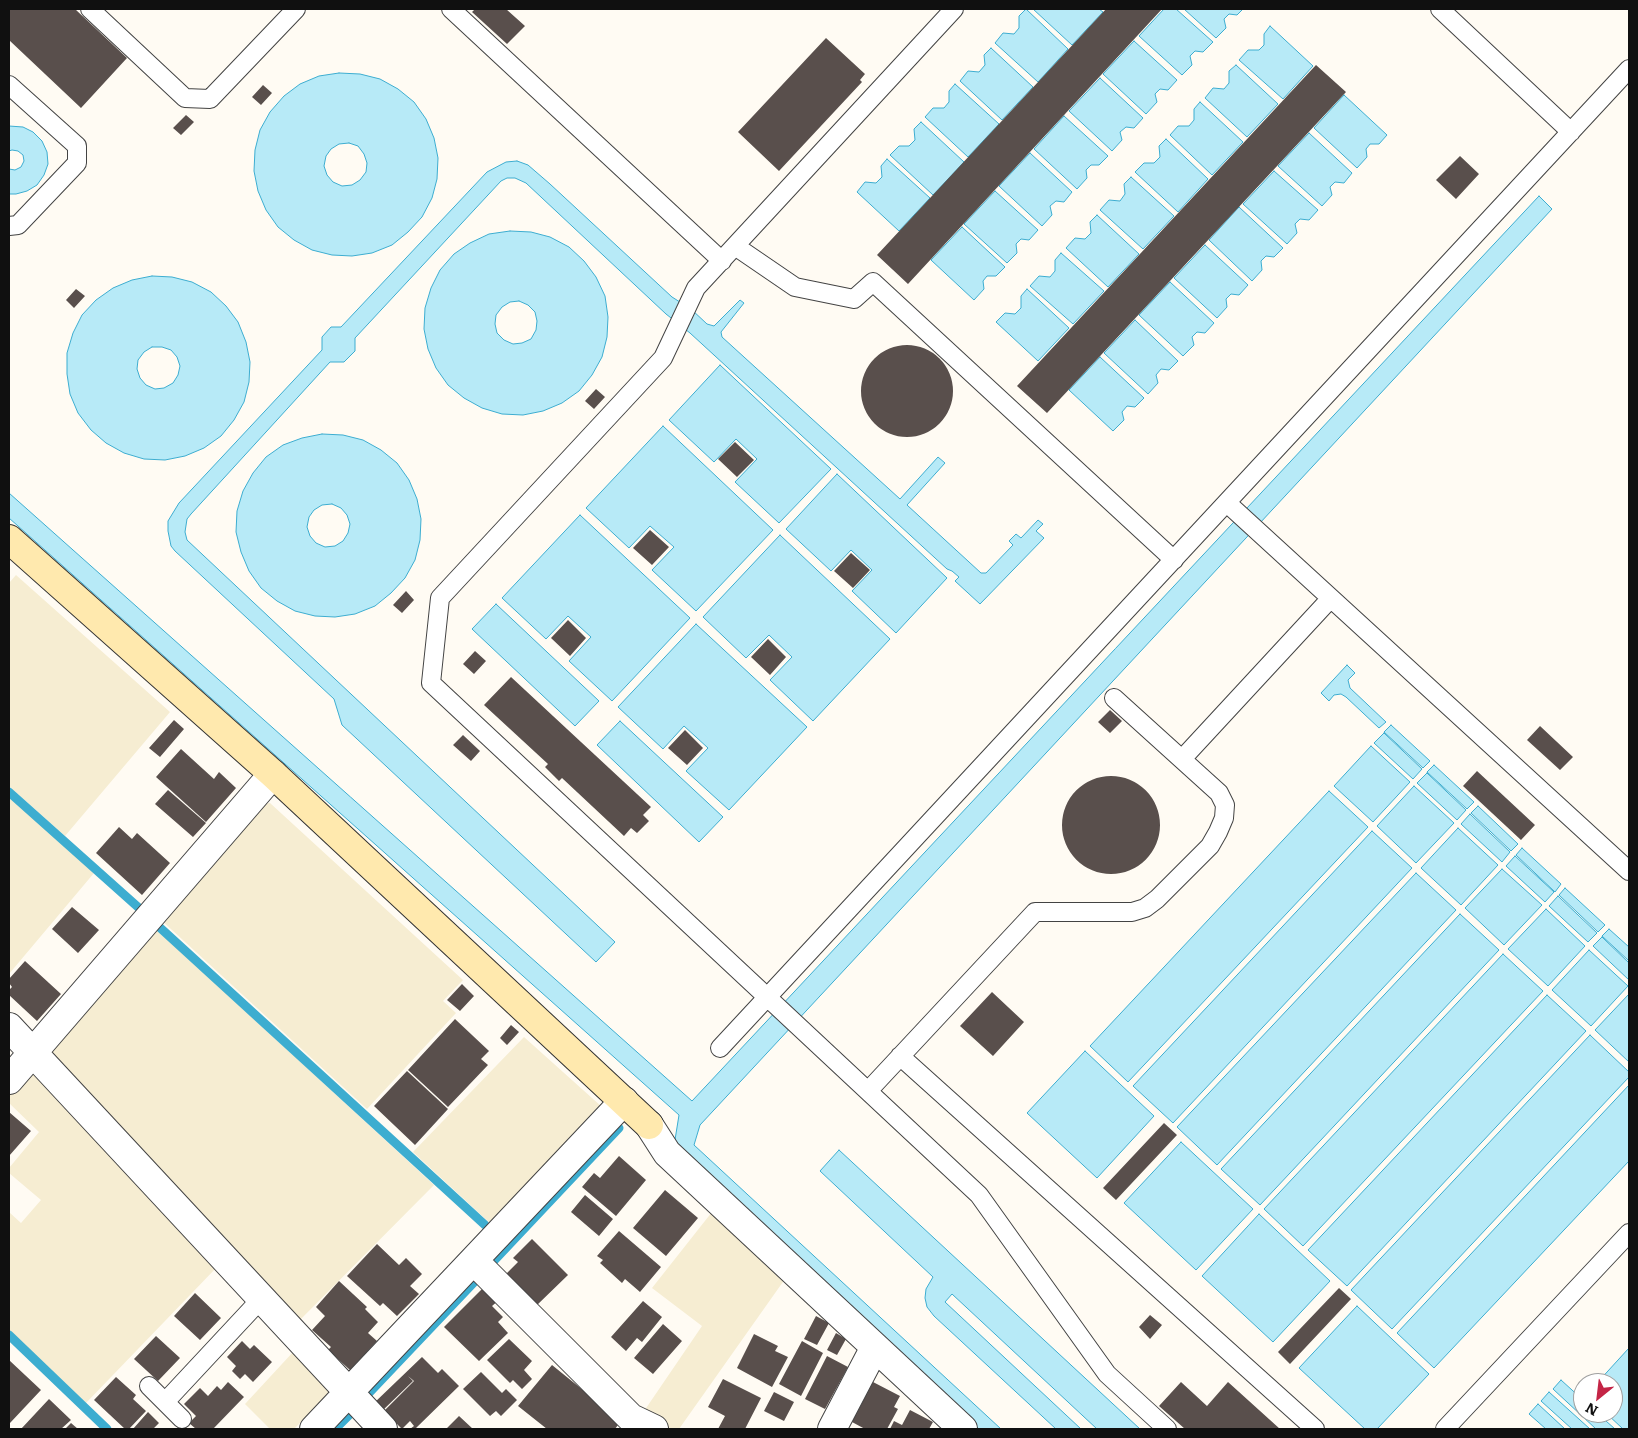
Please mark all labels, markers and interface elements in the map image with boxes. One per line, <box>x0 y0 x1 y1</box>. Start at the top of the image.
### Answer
north arrow <box>1573 1373 1623 1423</box>
text: N <box>1581 1399 1601 1422</box>

